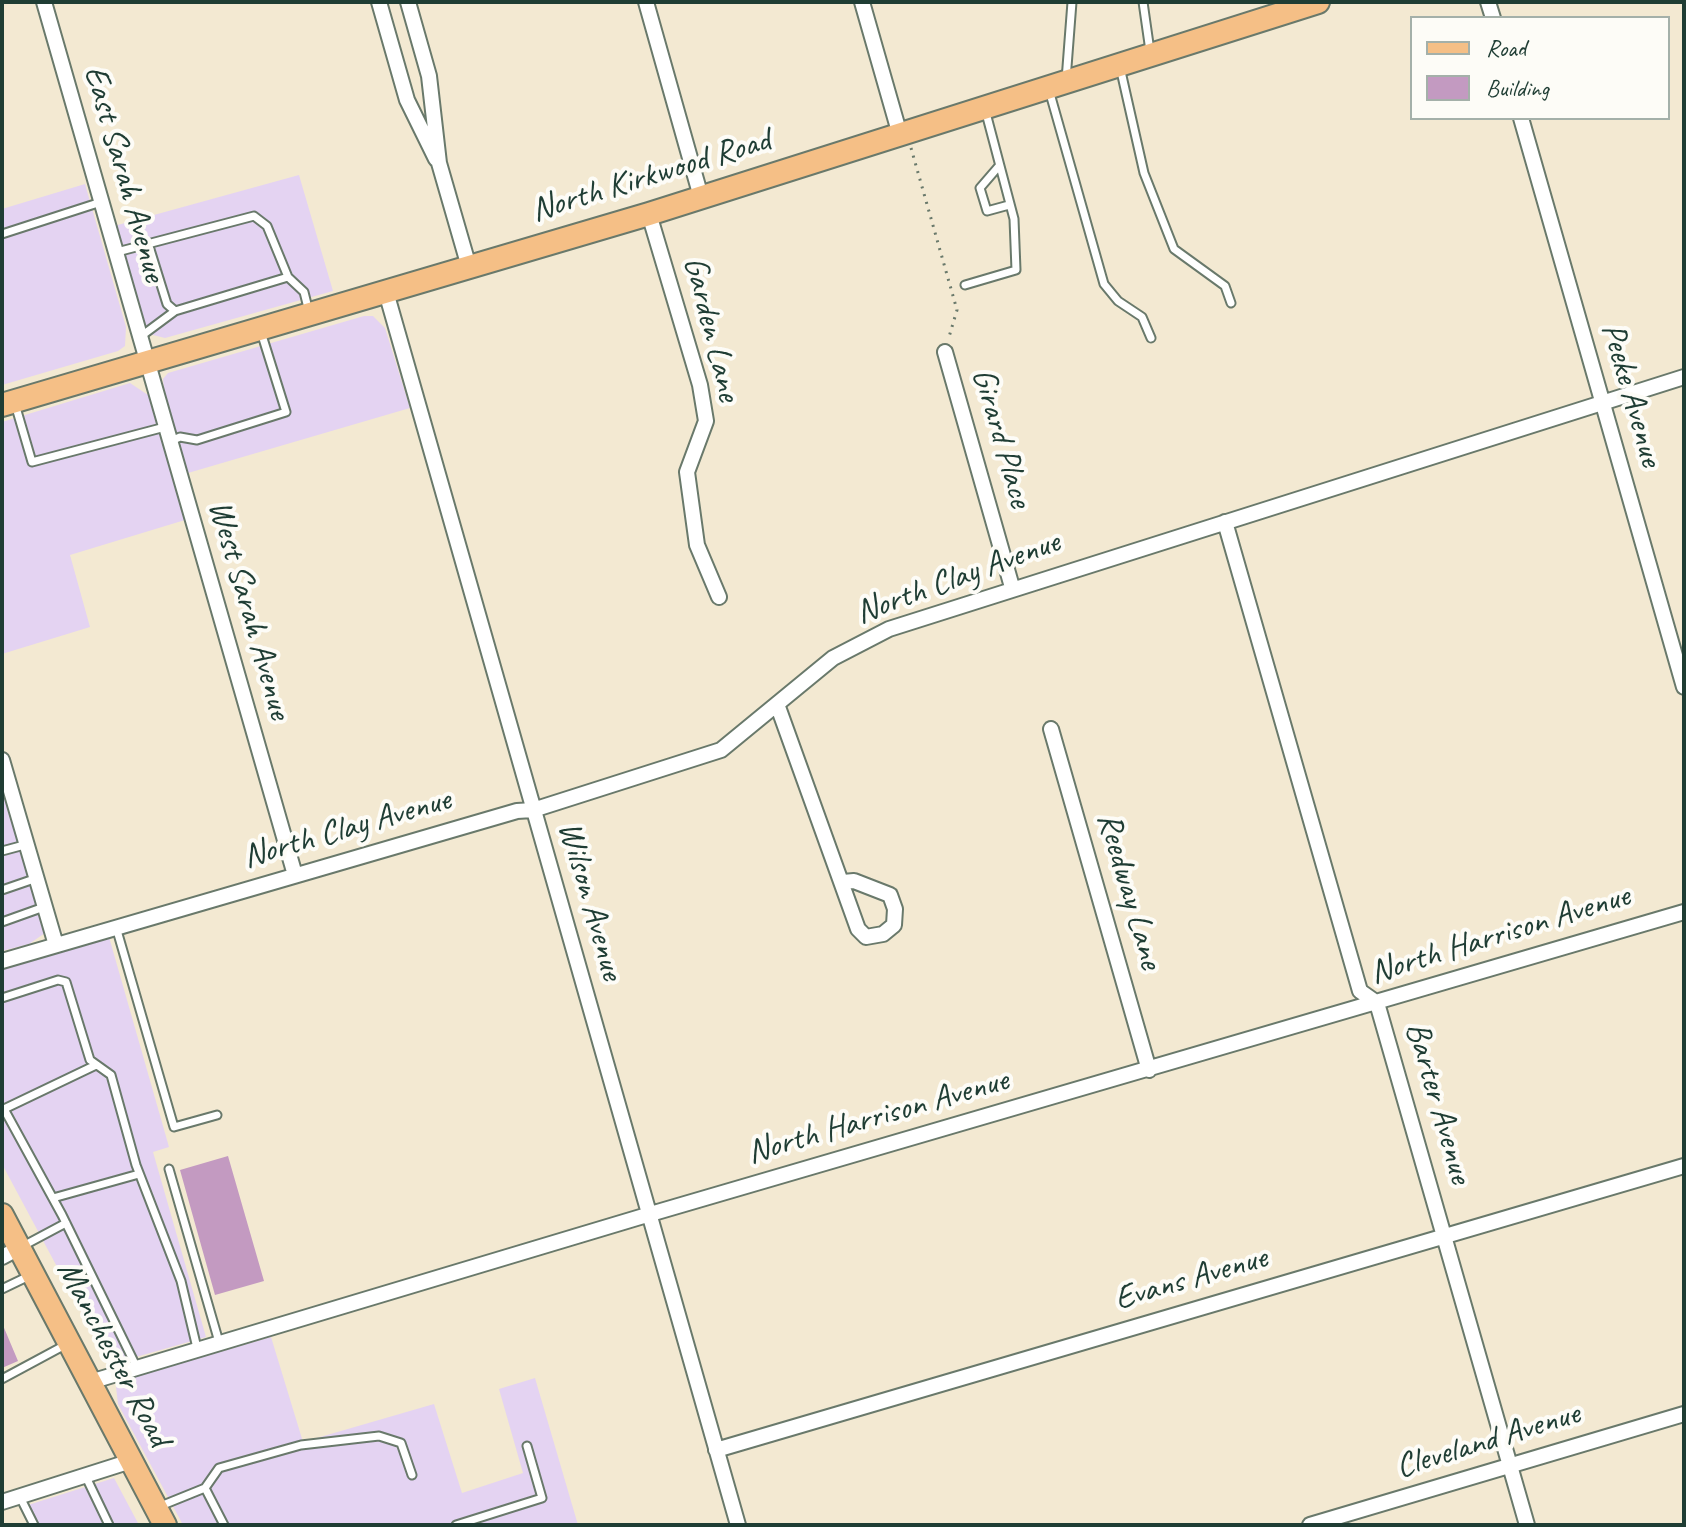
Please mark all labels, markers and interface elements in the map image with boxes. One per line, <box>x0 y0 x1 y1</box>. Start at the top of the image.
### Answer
legend <box>1410 16 1670 120</box>
text: Road <box>1486 33 1526 63</box>
street label: East Sarah Avenue <box>74 61 174 287</box>
text: Building <box>1486 73 1549 103</box>
street label: North Kirkwood Road <box>527 120 775 232</box>
street label: Garden Lane <box>673 253 749 405</box>
street label: Peeke Avenue <box>1591 319 1671 471</box>
street label: Girard Place <box>962 364 1040 512</box>
street label: West Sarah Avenue <box>198 496 300 724</box>
street label: North Clay Avenue <box>850 522 1066 634</box>
street label: North Clay Avenue <box>238 780 456 878</box>
street label: Reedway Lane <box>1087 808 1171 974</box>
street label: Wilson Avenue <box>548 817 632 985</box>
street label: North Harrison Avenue <box>1365 876 1635 994</box>
street label: Barter Avenue <box>1396 1018 1480 1188</box>
street label: North Harrison Avenue <box>743 1060 1013 1174</box>
street label: Evans Avenue <box>1110 1238 1272 1320</box>
street label: Manchester Road <box>47 1254 179 1454</box>
street label: Cleveland Avenue <box>1391 1394 1585 1488</box>

